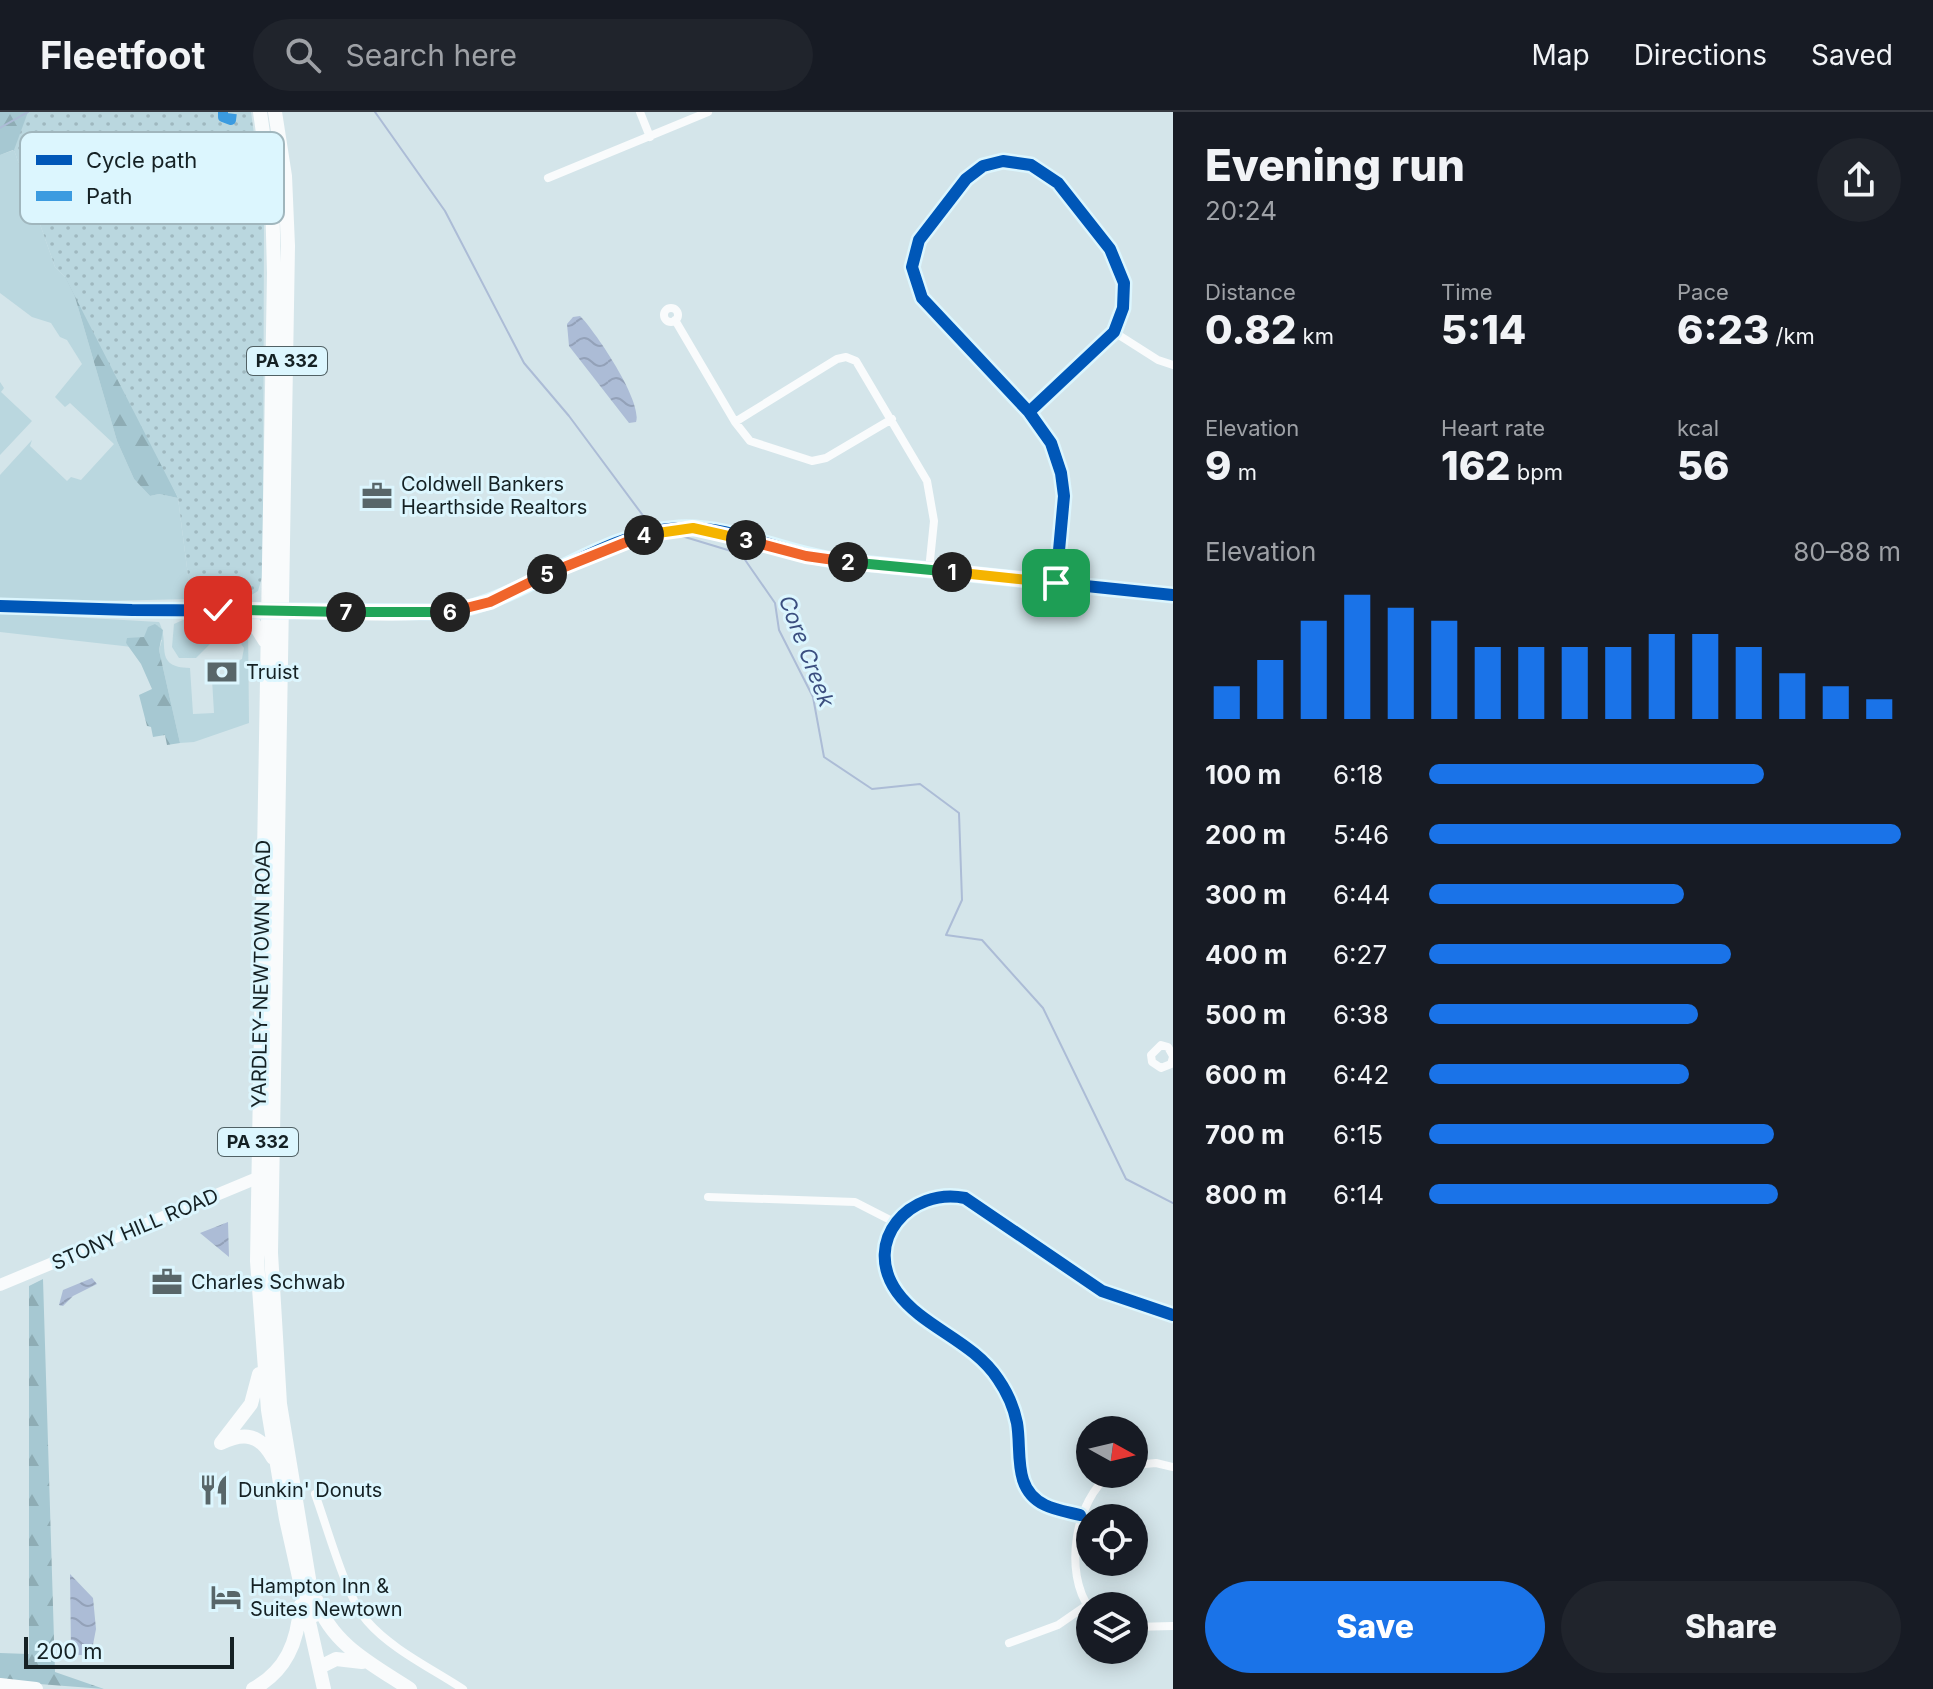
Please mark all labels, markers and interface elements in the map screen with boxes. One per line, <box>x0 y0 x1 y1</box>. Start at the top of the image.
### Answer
search box <box>253 19 813 91</box>
text: Fleetfoot <box>40 32 205 78</box>
icon: search <box>281 33 325 77</box>
text: Search here <box>345 37 517 73</box>
text: Map <box>1531 38 1590 72</box>
text: Directions <box>1634 38 1767 72</box>
text: Saved <box>1811 38 1893 72</box>
legend <box>20 132 284 224</box>
text: Evening run <box>1205 138 1465 192</box>
button: share <box>1817 138 1901 222</box>
text: Cycle path <box>86 147 197 173</box>
text: Path <box>86 183 133 209</box>
text: 20:24 <box>1205 195 1277 226</box>
text: Distance <box>1205 279 1296 305</box>
text: Time <box>1441 279 1493 305</box>
text: Pace <box>1677 279 1729 305</box>
text: 0.82 <box>1205 305 1296 354</box>
text: 5:14 <box>1441 305 1526 354</box>
text: 6:23 <box>1677 305 1769 354</box>
text: km <box>1296 323 1334 349</box>
text: /km <box>1769 323 1815 349</box>
road number: PA 332 <box>247 347 327 375</box>
text: Elevation <box>1205 415 1299 441</box>
text: Heart rate <box>1441 415 1545 441</box>
text: kcal <box>1677 415 1719 441</box>
text: 9 <box>1205 441 1231 490</box>
text: 162 <box>1441 441 1511 490</box>
text: 56 <box>1677 441 1730 490</box>
text: m <box>1231 459 1257 485</box>
text: bpm <box>1511 459 1563 485</box>
place label: Coldwell Bankers Hearthside Realtors <box>401 472 587 519</box>
office icon: Coldwell Bankers Hearthside Realtors <box>360 479 394 513</box>
pin: 4 <box>624 515 664 555</box>
pin: 3 <box>726 520 766 560</box>
text: 4 <box>637 522 651 548</box>
text: 3 <box>739 527 753 553</box>
text: Elevation <box>1205 536 1316 567</box>
text: 80–88 m <box>1793 536 1901 567</box>
pin: 2 <box>828 542 868 582</box>
text: 2 <box>841 549 855 575</box>
pin <box>1022 549 1090 617</box>
pin: 1 <box>932 552 972 592</box>
pin: 5 <box>527 554 567 594</box>
text: 1 <box>947 559 957 585</box>
text: 5 <box>540 561 554 587</box>
icon: arrive <box>1034 561 1078 605</box>
pin <box>184 576 252 644</box>
icon: check <box>196 588 240 632</box>
pin: 7 <box>326 592 366 632</box>
pin: 6 <box>430 592 470 632</box>
water label: Core Creek <box>774 592 841 711</box>
text: 7 <box>340 599 352 625</box>
text: 6 <box>443 599 457 625</box>
bank icon: Truist <box>205 655 239 689</box>
place label: Truist <box>246 660 300 684</box>
text: 100 m <box>1205 759 1281 790</box>
text: 6:18 <box>1333 759 1383 790</box>
text: 200 m <box>1205 819 1286 850</box>
text: 5:46 <box>1333 819 1389 850</box>
street label: YARDLEY-NEWTOWN ROAD <box>247 840 275 1108</box>
text: 300 m <box>1205 879 1287 910</box>
text: 6:44 <box>1333 879 1390 910</box>
text: 400 m <box>1205 939 1288 970</box>
text: 6:27 <box>1333 939 1387 970</box>
text: 500 m <box>1205 999 1287 1030</box>
text: 6:38 <box>1333 999 1389 1030</box>
text: 600 m <box>1205 1059 1287 1090</box>
text: 6:42 <box>1333 1059 1389 1090</box>
text: 700 m <box>1205 1119 1285 1150</box>
text: 6:15 <box>1333 1119 1383 1150</box>
road number: PA 332 <box>218 1128 298 1156</box>
text: 800 m <box>1205 1179 1287 1210</box>
text: 6:14 <box>1333 1179 1384 1210</box>
street label: STONY HILL ROAD <box>48 1183 222 1275</box>
office icon: Charles Schwab <box>150 1265 184 1299</box>
place label: Charles Schwab <box>191 1270 345 1294</box>
north arrow <box>1076 1416 1148 1488</box>
map controls <box>1076 1416 1148 1664</box>
restaurant icon: Dunkin' Donuts <box>197 1473 231 1507</box>
place label: Dunkin' Donuts <box>238 1478 382 1502</box>
button: locate <box>1076 1504 1148 1576</box>
place label: Hampton Inn & Suites Newtown <box>250 1574 403 1621</box>
hotel icon: Hampton Inn & Suites Newtown <box>209 1580 243 1614</box>
button: Save <box>1205 1581 1545 1673</box>
button: Share <box>1561 1581 1901 1673</box>
button: layers <box>1076 1592 1148 1664</box>
scale bar <box>24 1633 234 1669</box>
text: 200 m <box>36 1638 103 1664</box>

